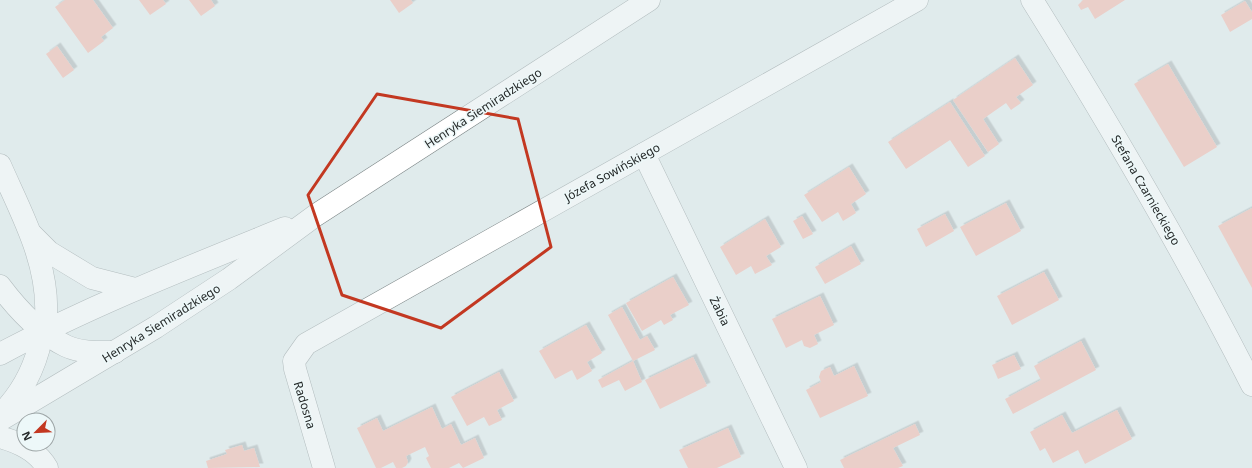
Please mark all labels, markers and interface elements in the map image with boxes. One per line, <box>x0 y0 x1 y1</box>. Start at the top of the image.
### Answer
street label: Henryka Siemiradzkiego <box>421 64 545 152</box>
street label: Stefana Czarnieckiego <box>1107 132 1185 248</box>
street label: Józefa Sowińskiego <box>560 139 663 206</box>
street label: Henryka Siemiradzkiego <box>99 280 223 366</box>
street label: Żabia <box>706 293 734 329</box>
street label: Radosna <box>290 379 320 431</box>
north arrow <box>16 412 56 452</box>
text: N <box>18 429 35 443</box>

